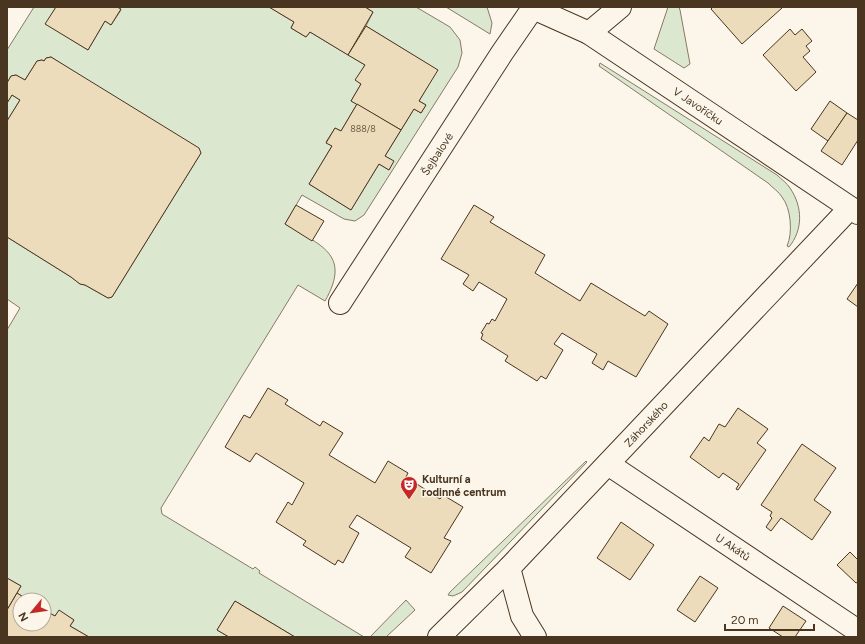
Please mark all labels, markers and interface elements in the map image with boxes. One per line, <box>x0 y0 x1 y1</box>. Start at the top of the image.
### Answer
street label: V Javoříčku <box>670 85 725 128</box>
house number: 888/8 <box>350 123 376 134</box>
street label: Šejbalové <box>418 130 456 178</box>
street label: Záhorského <box>622 399 671 450</box>
place label: Kulturní a rodinné centrum <box>422 473 506 499</box>
theatre icon: Kulturní a rodinné centrum <box>399 475 419 500</box>
street label: U Akátů <box>713 531 753 564</box>
north arrow <box>12 592 52 632</box>
scale bar <box>725 606 814 632</box>
text: N <box>16 610 31 623</box>
text: 20 m <box>731 613 759 627</box>

